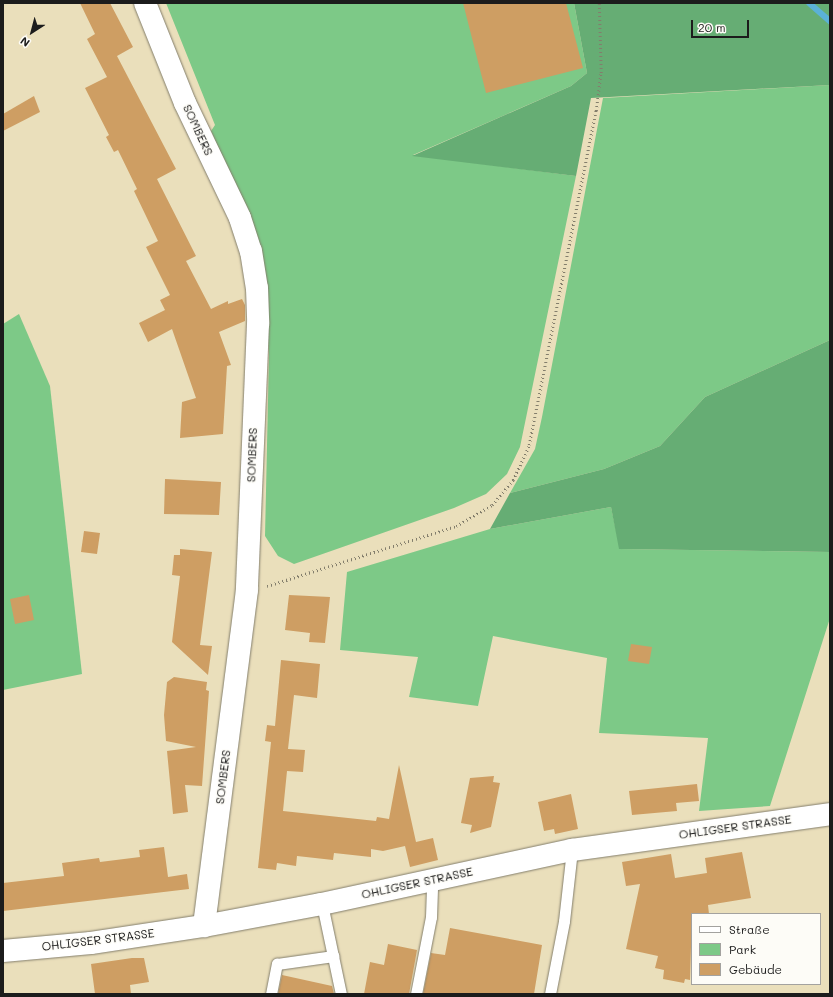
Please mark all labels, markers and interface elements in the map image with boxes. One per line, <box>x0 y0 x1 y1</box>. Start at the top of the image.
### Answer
north arrow <box>12 12 52 52</box>
scale bar <box>693 12 751 38</box>
text: 20 m <box>698 19 726 35</box>
text: N <box>17 34 32 51</box>
street label: SOMBERS <box>180 102 216 158</box>
street label: SOMBERS <box>244 427 260 483</box>
street label: SOMBERS <box>213 749 233 805</box>
street label: OHLIGSER STRASSE <box>678 812 792 842</box>
street label: OHLIGSER STRASSE <box>360 864 474 902</box>
legend <box>691 913 821 985</box>
text: Straße <box>729 921 770 937</box>
street label: OHLIGSER STRASSE <box>41 926 155 954</box>
text: Park <box>729 941 756 957</box>
text: Gebäude <box>729 961 782 977</box>

